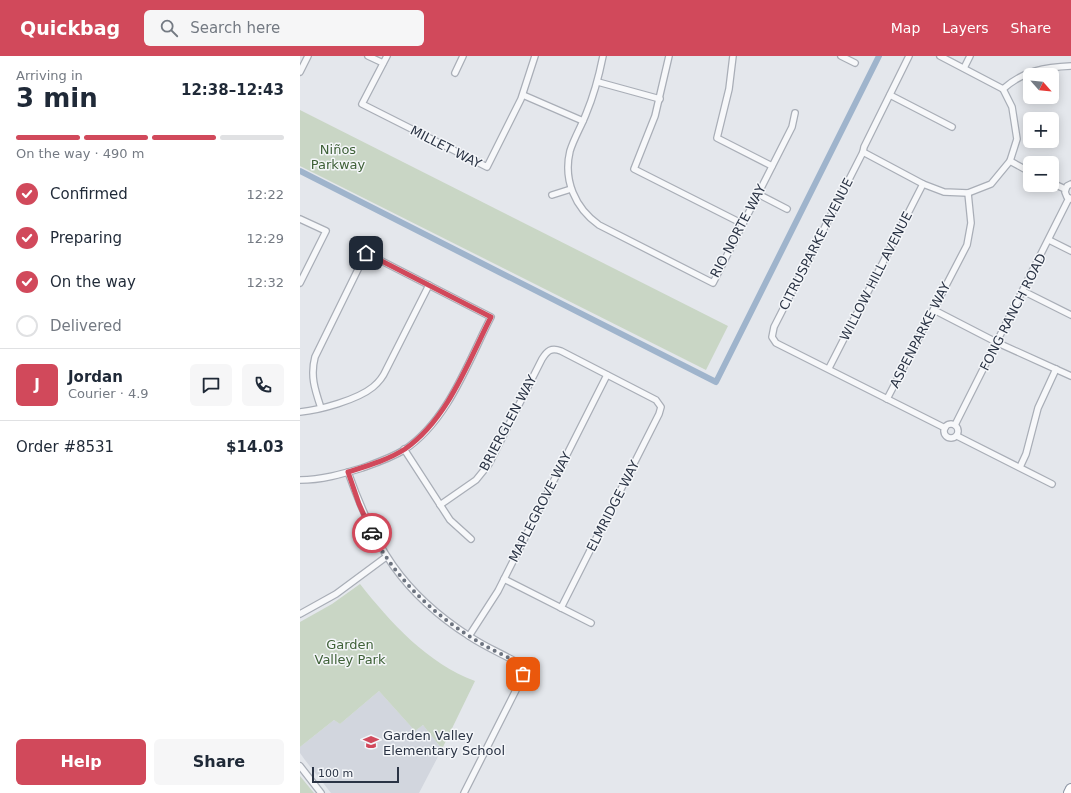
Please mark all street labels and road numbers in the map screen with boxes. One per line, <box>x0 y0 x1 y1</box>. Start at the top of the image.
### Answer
street label: MILLET WAY <box>408 123 484 171</box>
street label: CITRUSPARKE AVENUE <box>776 176 856 312</box>
street label: RIO NORTE WAY <box>707 182 769 280</box>
street label: WILLOW HILL AVENUE <box>837 209 915 343</box>
street label: FONG RANCH ROAD <box>977 251 1049 373</box>
street label: ASPENPARKE WAY <box>887 280 953 390</box>
street label: BRIERGLEN WAY <box>476 372 540 473</box>
street label: MAPLEGROVE WAY <box>506 449 574 565</box>
street label: ELMRIDGE WAY <box>584 458 642 554</box>

